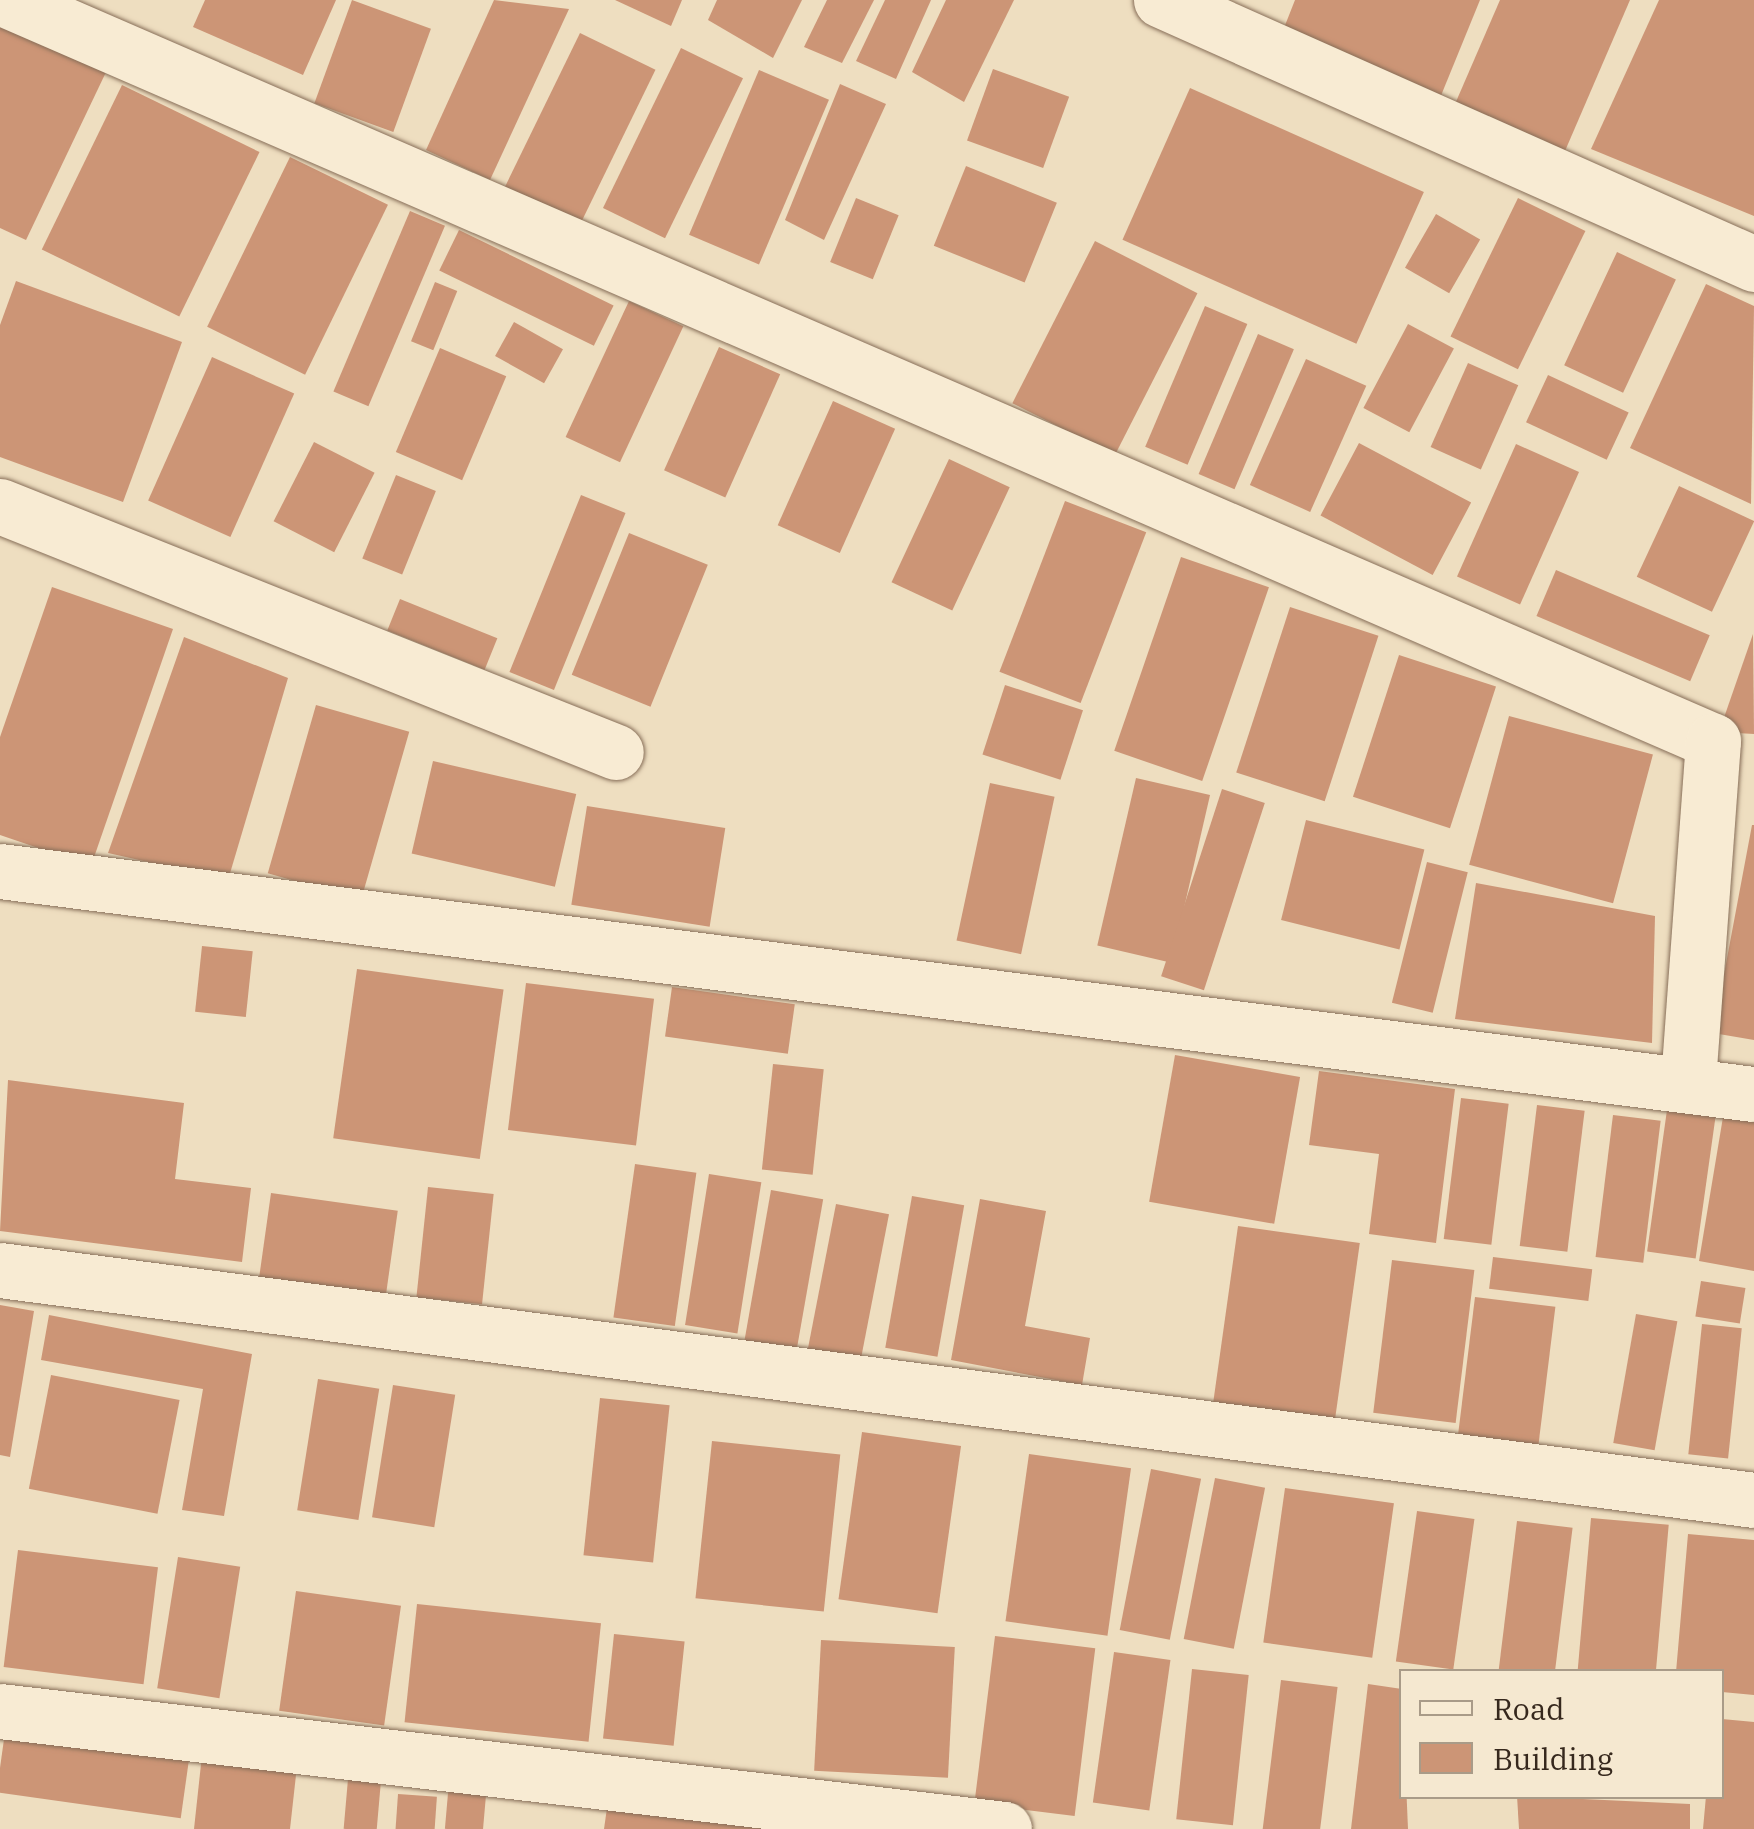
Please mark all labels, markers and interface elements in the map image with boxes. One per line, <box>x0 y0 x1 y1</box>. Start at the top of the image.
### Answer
legend <box>1399 1669 1724 1799</box>
text: Road <box>1493 1689 1565 1728</box>
text: Building <box>1493 1739 1613 1778</box>

